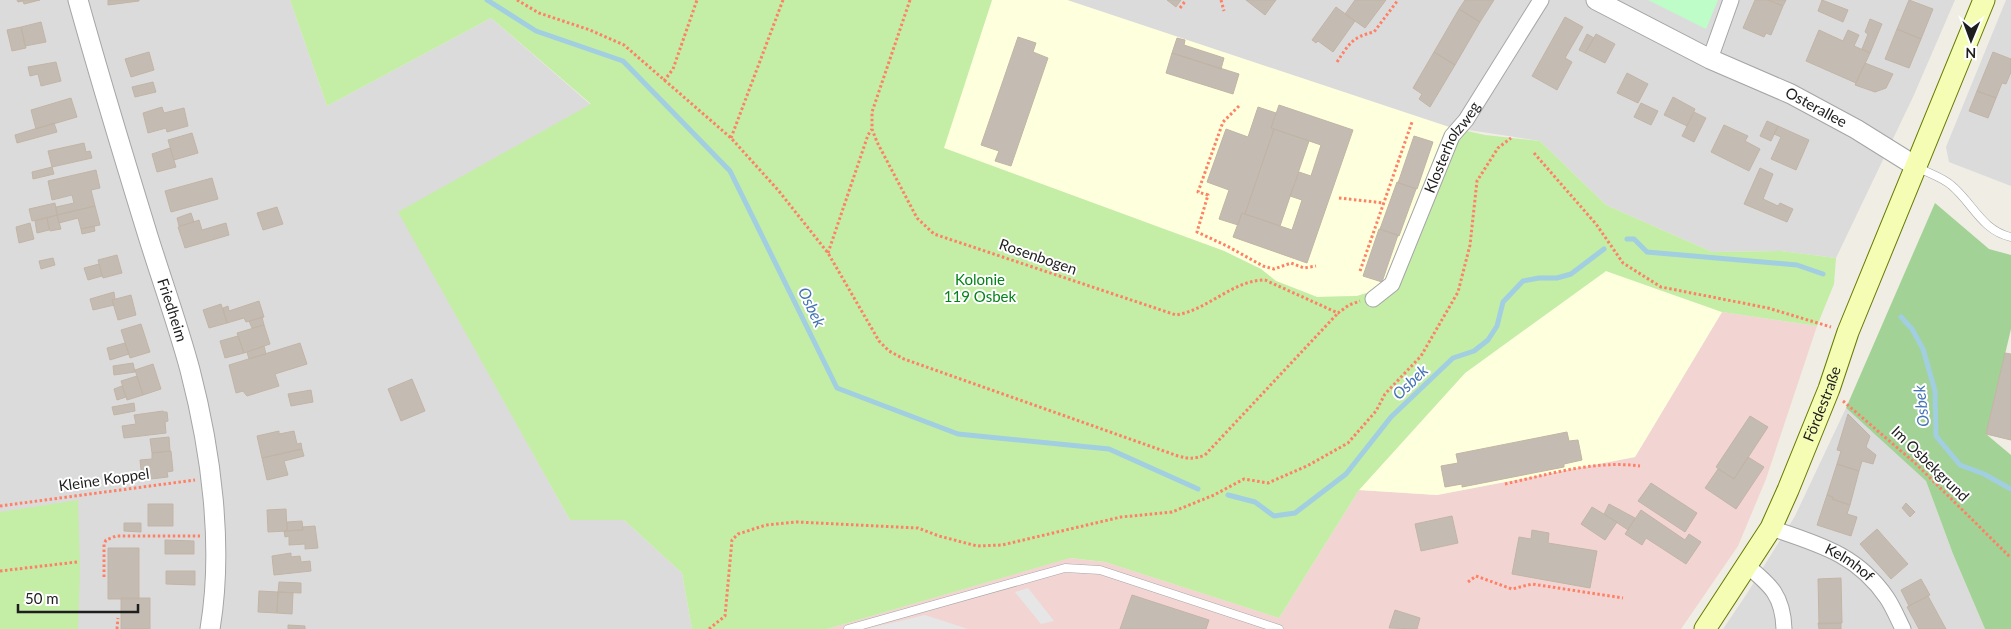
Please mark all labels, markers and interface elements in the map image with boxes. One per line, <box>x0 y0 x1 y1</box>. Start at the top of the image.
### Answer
north arrow <box>1946 15 1996 65</box>
text: N <box>1965 45 1976 62</box>
street label: Osterallee <box>1783 83 1850 131</box>
street label: Klosterholzweg <box>1420 98 1483 195</box>
street label: Rosenbogen <box>997 234 1080 278</box>
park label: Kolonie 119 Osbek <box>944 270 1017 305</box>
street label: Friedheim <box>154 276 191 344</box>
water label: Osbek <box>795 284 830 330</box>
water label: Osbek <box>1388 360 1432 403</box>
street label: Fördestraße <box>1799 364 1844 444</box>
water label: Osbek <box>1909 384 1932 428</box>
street label: Im Osbekgrund <box>1888 422 1973 505</box>
street label: Kleine Koppel <box>57 464 150 494</box>
street label: Kelmhof <box>1822 539 1879 585</box>
scale bar <box>18 582 138 614</box>
text: 50 m <box>25 589 59 607</box>

